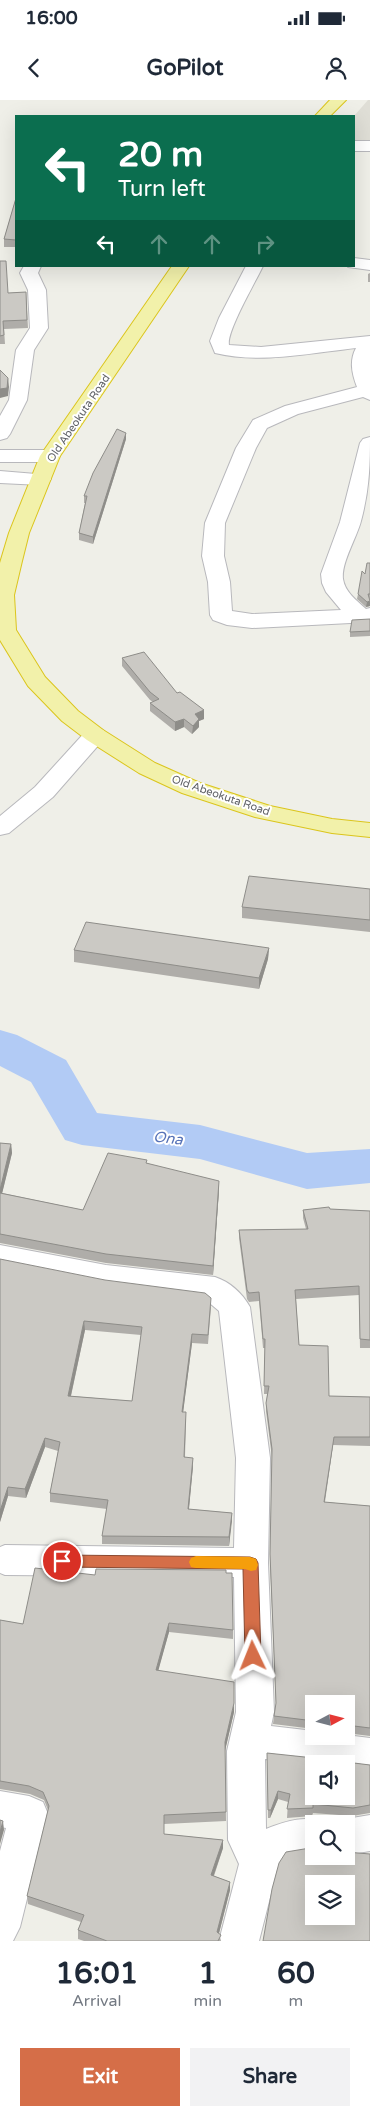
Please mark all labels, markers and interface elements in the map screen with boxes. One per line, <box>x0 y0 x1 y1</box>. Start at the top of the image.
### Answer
text: 16:00 <box>25 7 78 29</box>
icon: back <box>20 54 48 82</box>
icon: person <box>322 54 350 82</box>
text: GoPilot <box>147 55 223 81</box>
text: 20 m <box>118 134 203 176</box>
icon: left <box>35 135 100 200</box>
text: Turn left <box>118 176 206 202</box>
icon: left <box>92 230 120 258</box>
icon: ahead <box>145 230 173 258</box>
icon: ahead <box>198 230 226 258</box>
icon: right <box>251 230 279 258</box>
street label: Old Abeokuta Road <box>44 372 113 465</box>
street label: Old Abeokuta Road <box>170 773 272 818</box>
water label: Ona <box>152 1127 184 1149</box>
pin <box>41 1540 83 1582</box>
icon: arrive <box>48 1547 76 1575</box>
position arrow <box>226 1629 278 1681</box>
north arrow <box>305 1695 355 1745</box>
map controls <box>305 1695 355 1925</box>
button: sound <box>305 1755 355 1805</box>
button: search <box>305 1815 355 1865</box>
button: layers <box>305 1875 355 1925</box>
text: 16:01 <box>55 1955 138 1992</box>
text: 1 <box>198 1955 217 1992</box>
text: 60 <box>277 1955 315 1992</box>
text: Arrival <box>72 1991 121 2011</box>
text: min <box>194 1991 222 2011</box>
text: m <box>289 1991 303 2011</box>
button: Exit <box>20 2048 180 2106</box>
button: Share <box>190 2048 350 2106</box>

